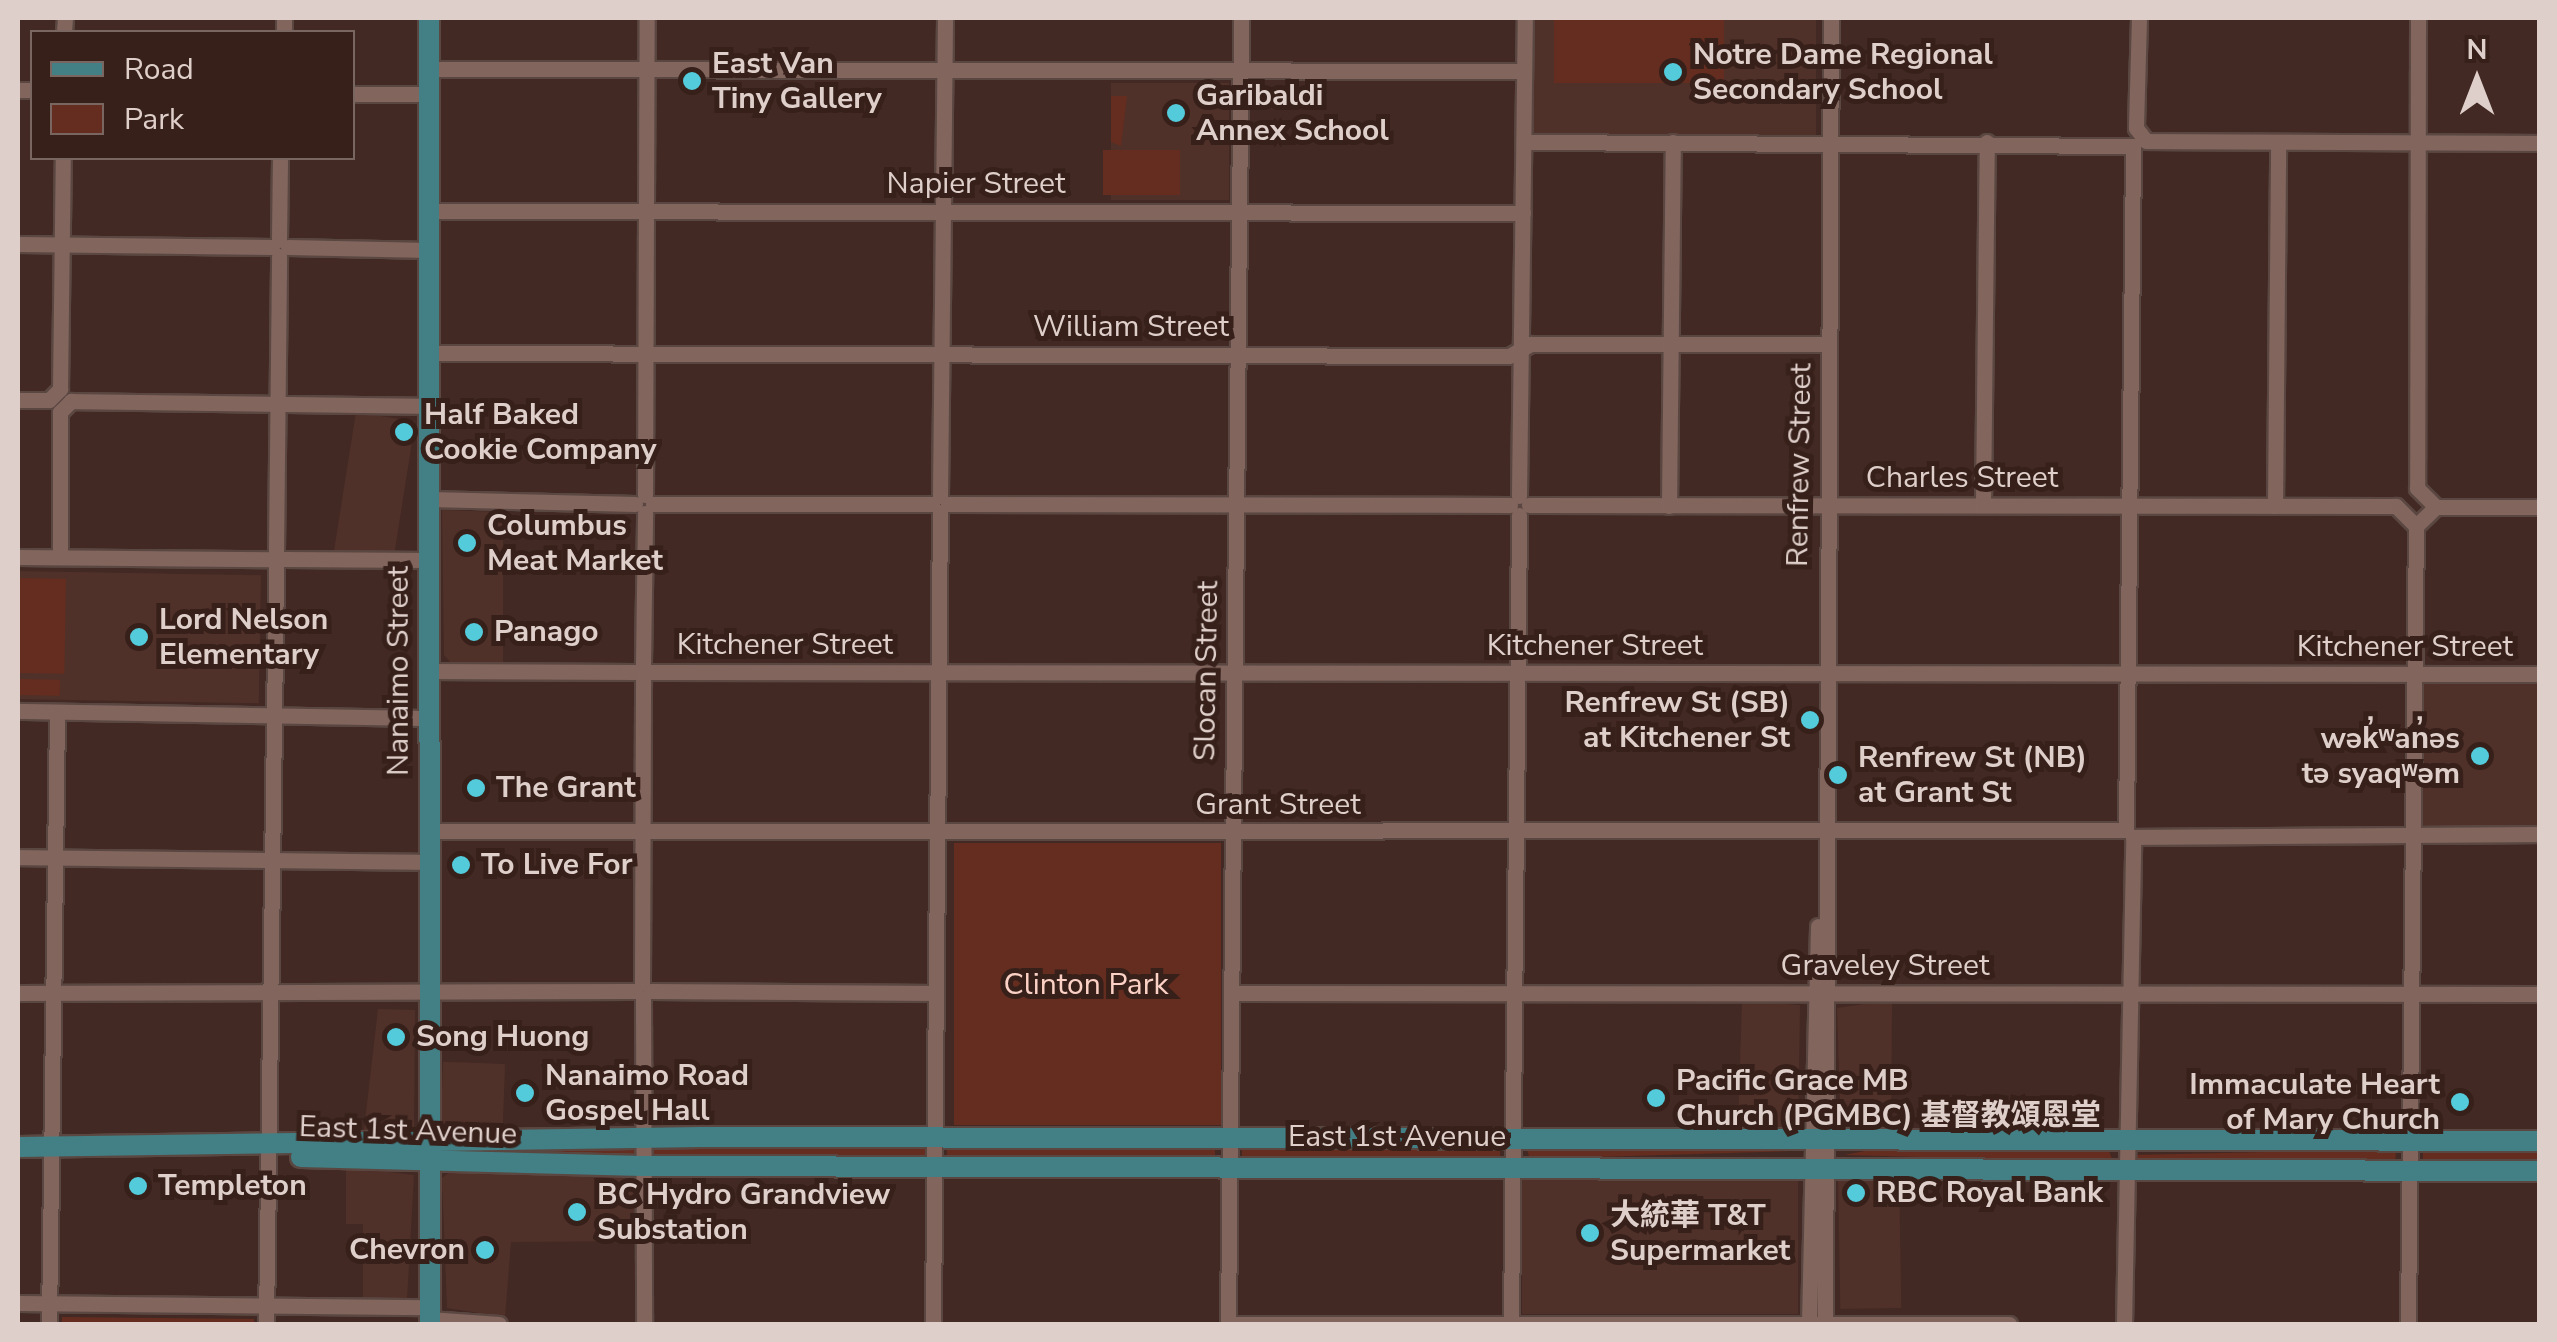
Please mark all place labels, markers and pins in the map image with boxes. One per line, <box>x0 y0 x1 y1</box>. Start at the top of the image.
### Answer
place label: Notre Dame Regional Secondary School <box>1693 37 1993 108</box>
place label: East Van Tiny Gallery <box>712 46 882 116</box>
marker: Notre Dame Regional Secondary School <box>1662 61 1684 83</box>
marker: East Van Tiny Gallery <box>681 70 703 92</box>
place label: Garibaldi Annex School <box>1196 78 1389 148</box>
marker: Garibaldi Annex School <box>1165 102 1187 124</box>
place label: Half Baked Cookie Company <box>424 397 656 468</box>
marker: Half Baked Cookie Company <box>393 421 415 443</box>
place label: Columbus Meat Market <box>487 508 663 578</box>
marker: Columbus Meat Market <box>456 532 478 554</box>
place label: Lord Nelson Elementary <box>159 602 328 672</box>
place label: Panago <box>494 614 599 650</box>
marker: Panago <box>463 621 485 643</box>
marker: Lord Nelson Elementary <box>128 626 150 648</box>
place label: Renfrew St (SB) at Kitchener St <box>1564 685 1790 756</box>
marker: Renfrew St (SB) at Kitchener St <box>1799 709 1821 731</box>
place label: wək̓ʷan̓əs tə syaqʷəm <box>2302 721 2460 792</box>
place label: Renfrew St (NB) at Grant St <box>1858 740 2087 810</box>
marker: wək̓ʷan̓əs tə syaqʷəm <box>2469 745 2491 767</box>
marker: Renfrew St (NB) at Grant St <box>1827 764 1849 786</box>
place label: The Grant <box>496 770 636 806</box>
marker: The Grant <box>465 777 487 799</box>
place label: To Live For <box>481 847 632 883</box>
marker: To Live For <box>450 854 472 876</box>
place label: Song Huong <box>416 1019 589 1055</box>
marker: Song Huong <box>385 1026 407 1048</box>
place label: Nanaimo Road Gospel Hall <box>545 1058 749 1128</box>
place label: Pacific Grace MB Church (PGMBC) 基督教頌恩堂 <box>1676 1063 2101 1134</box>
place label: Immaculate Heart of Mary Church <box>2189 1067 2440 1138</box>
marker: Nanaimo Road Gospel Hall <box>514 1082 536 1104</box>
marker: Pacific Grace MB Church (PGMBC) 基督教頌恩堂 <box>1645 1087 1667 1109</box>
marker: Immaculate Heart of Mary Church <box>2449 1091 2471 1113</box>
place label: Templeton <box>158 1168 307 1204</box>
marker: Templeton <box>127 1175 149 1197</box>
place label: RBC Royal Bank <box>1876 1175 2103 1211</box>
place label: BC Hydro Grandview Substation <box>597 1177 890 1248</box>
marker: RBC Royal Bank <box>1845 1182 1867 1204</box>
place label: 大統華 T&T Supermarket <box>1610 1198 1790 1268</box>
marker: BC Hydro Grandview Substation <box>566 1201 588 1223</box>
marker: 大統華 T&T Supermarket <box>1579 1222 1601 1244</box>
place label: Chevron <box>349 1232 465 1268</box>
marker: Chevron <box>474 1239 496 1261</box>

